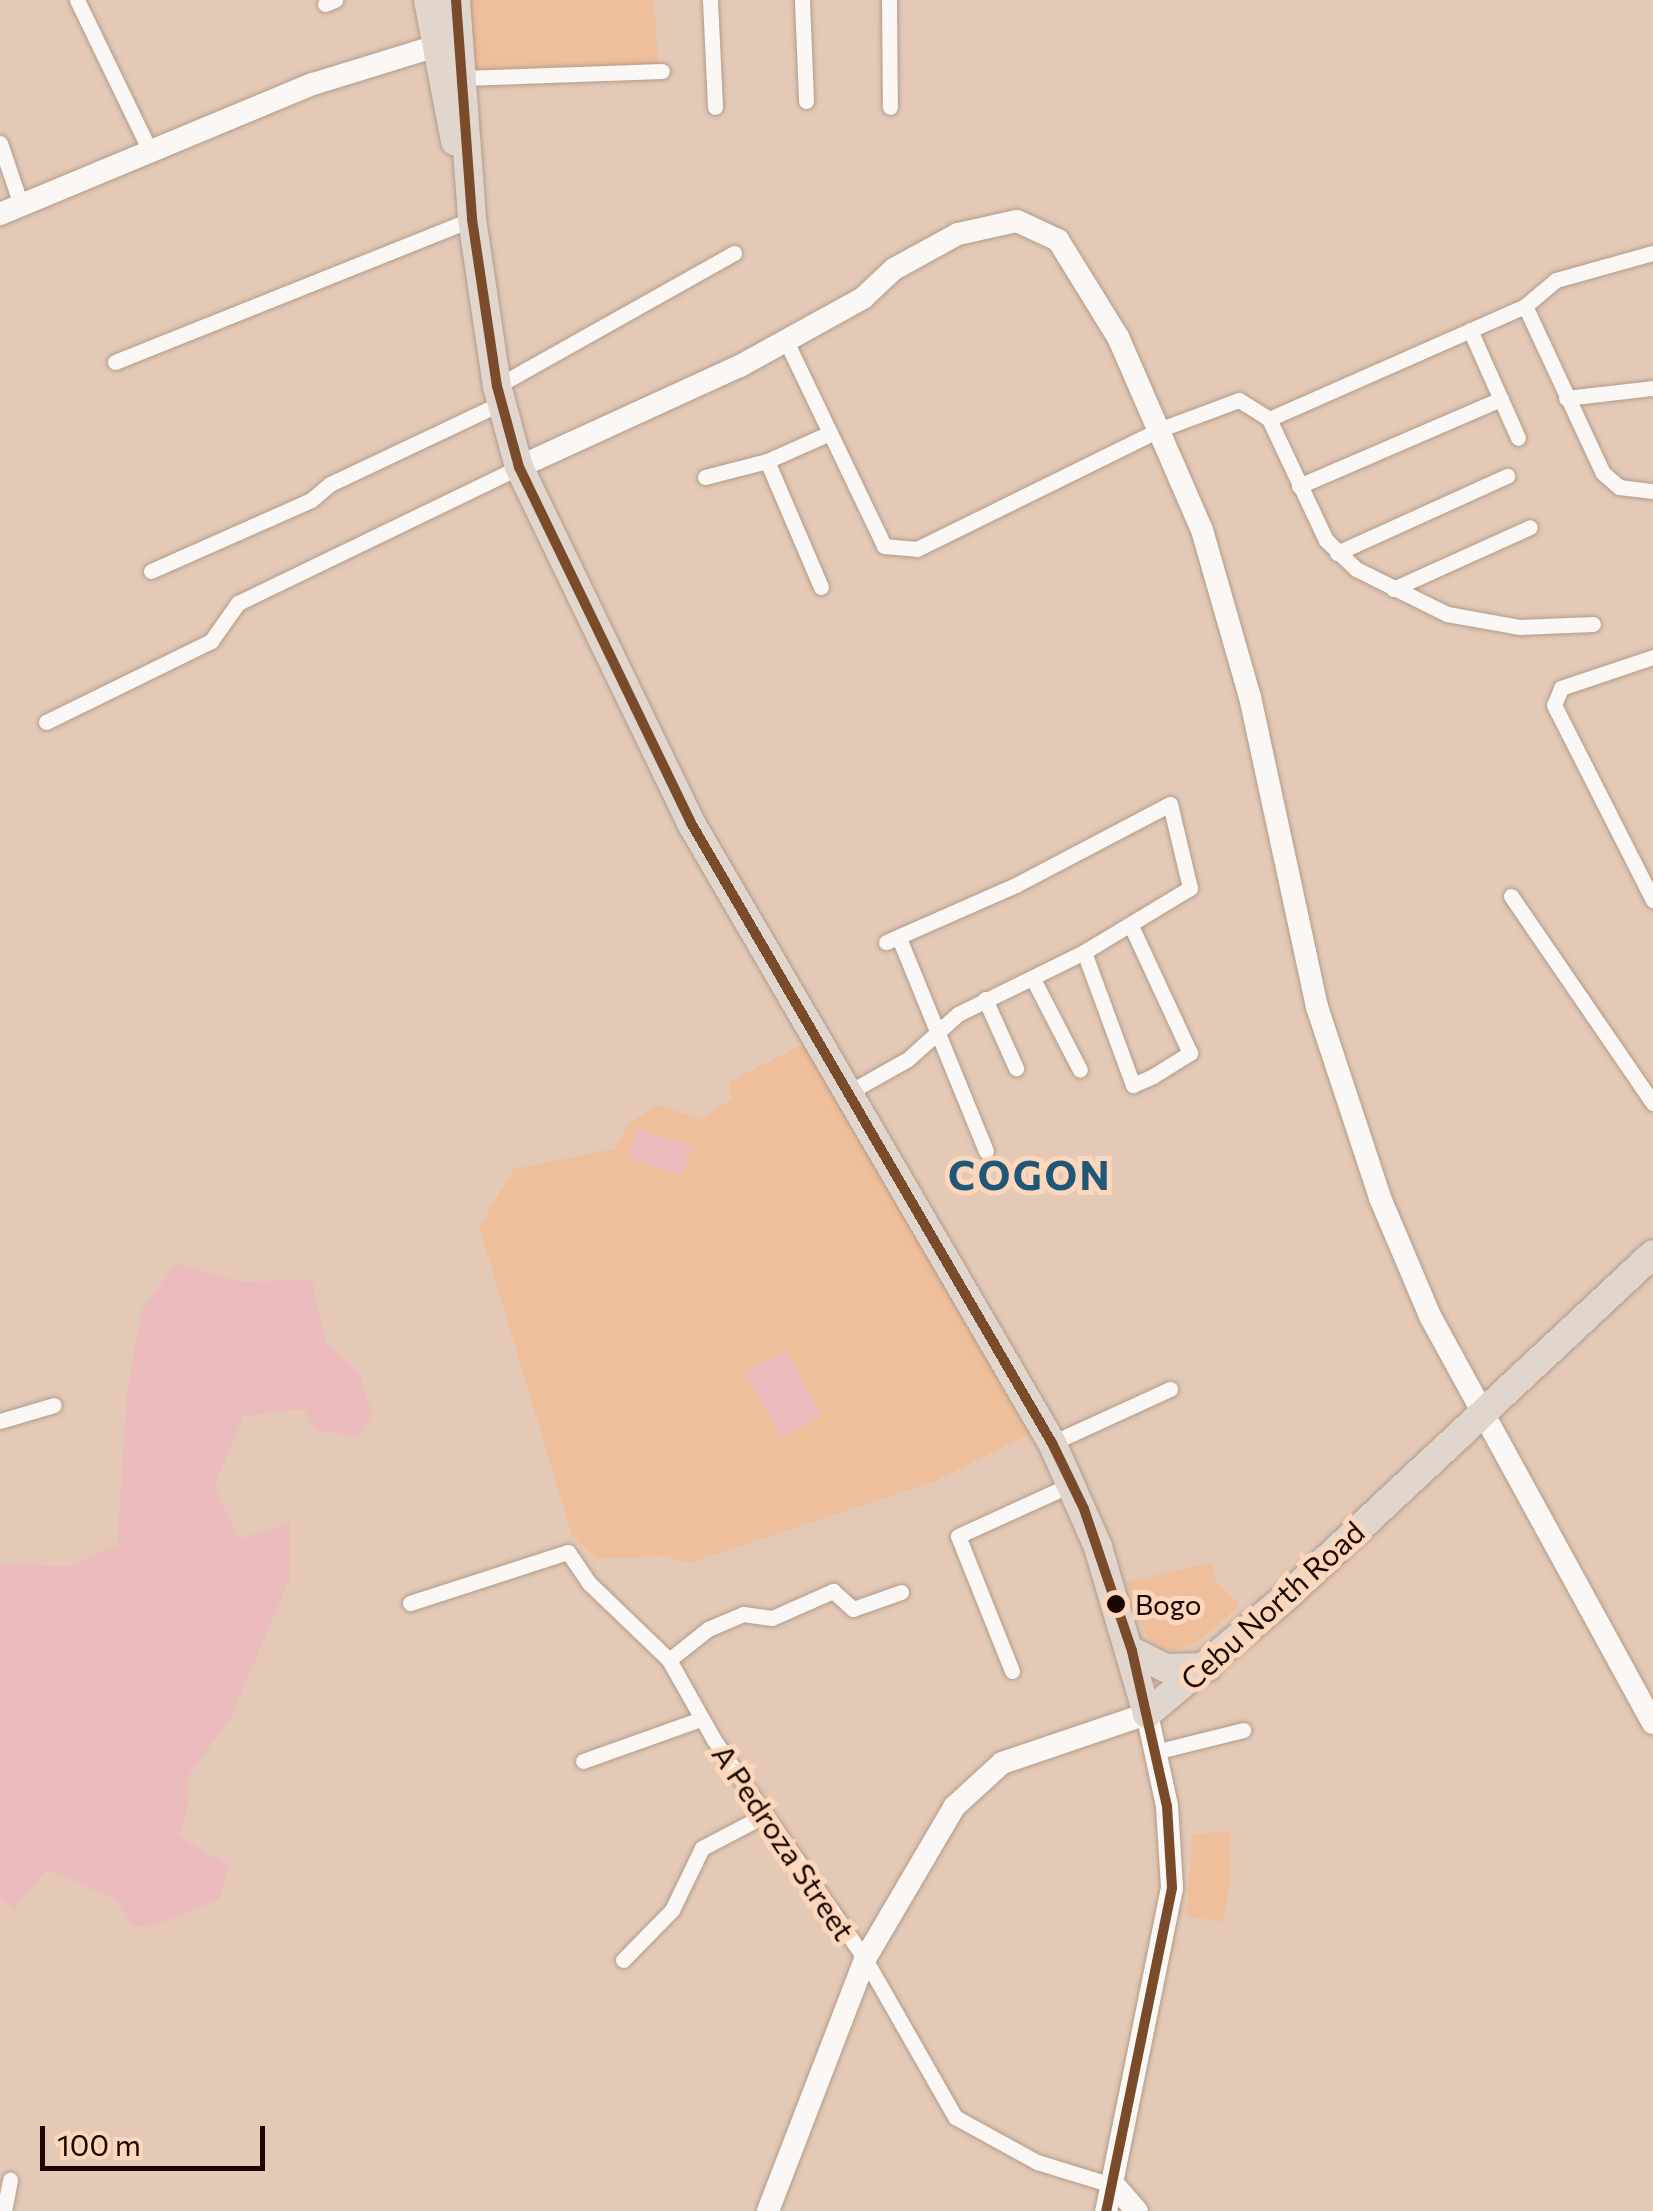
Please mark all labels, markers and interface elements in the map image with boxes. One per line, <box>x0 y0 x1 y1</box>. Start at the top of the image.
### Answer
district label: COGON <box>948 1150 1112 1198</box>
street label: Cebu North Road <box>1173 1513 1371 1697</box>
place label: Bogo <box>1135 1587 1201 1621</box>
marker: Bogo <box>1106 1594 1126 1614</box>
street label: A Pedroza Street <box>705 1737 863 1947</box>
scale bar <box>45 2106 270 2168</box>
text: 100 m <box>57 2125 141 2162</box>

